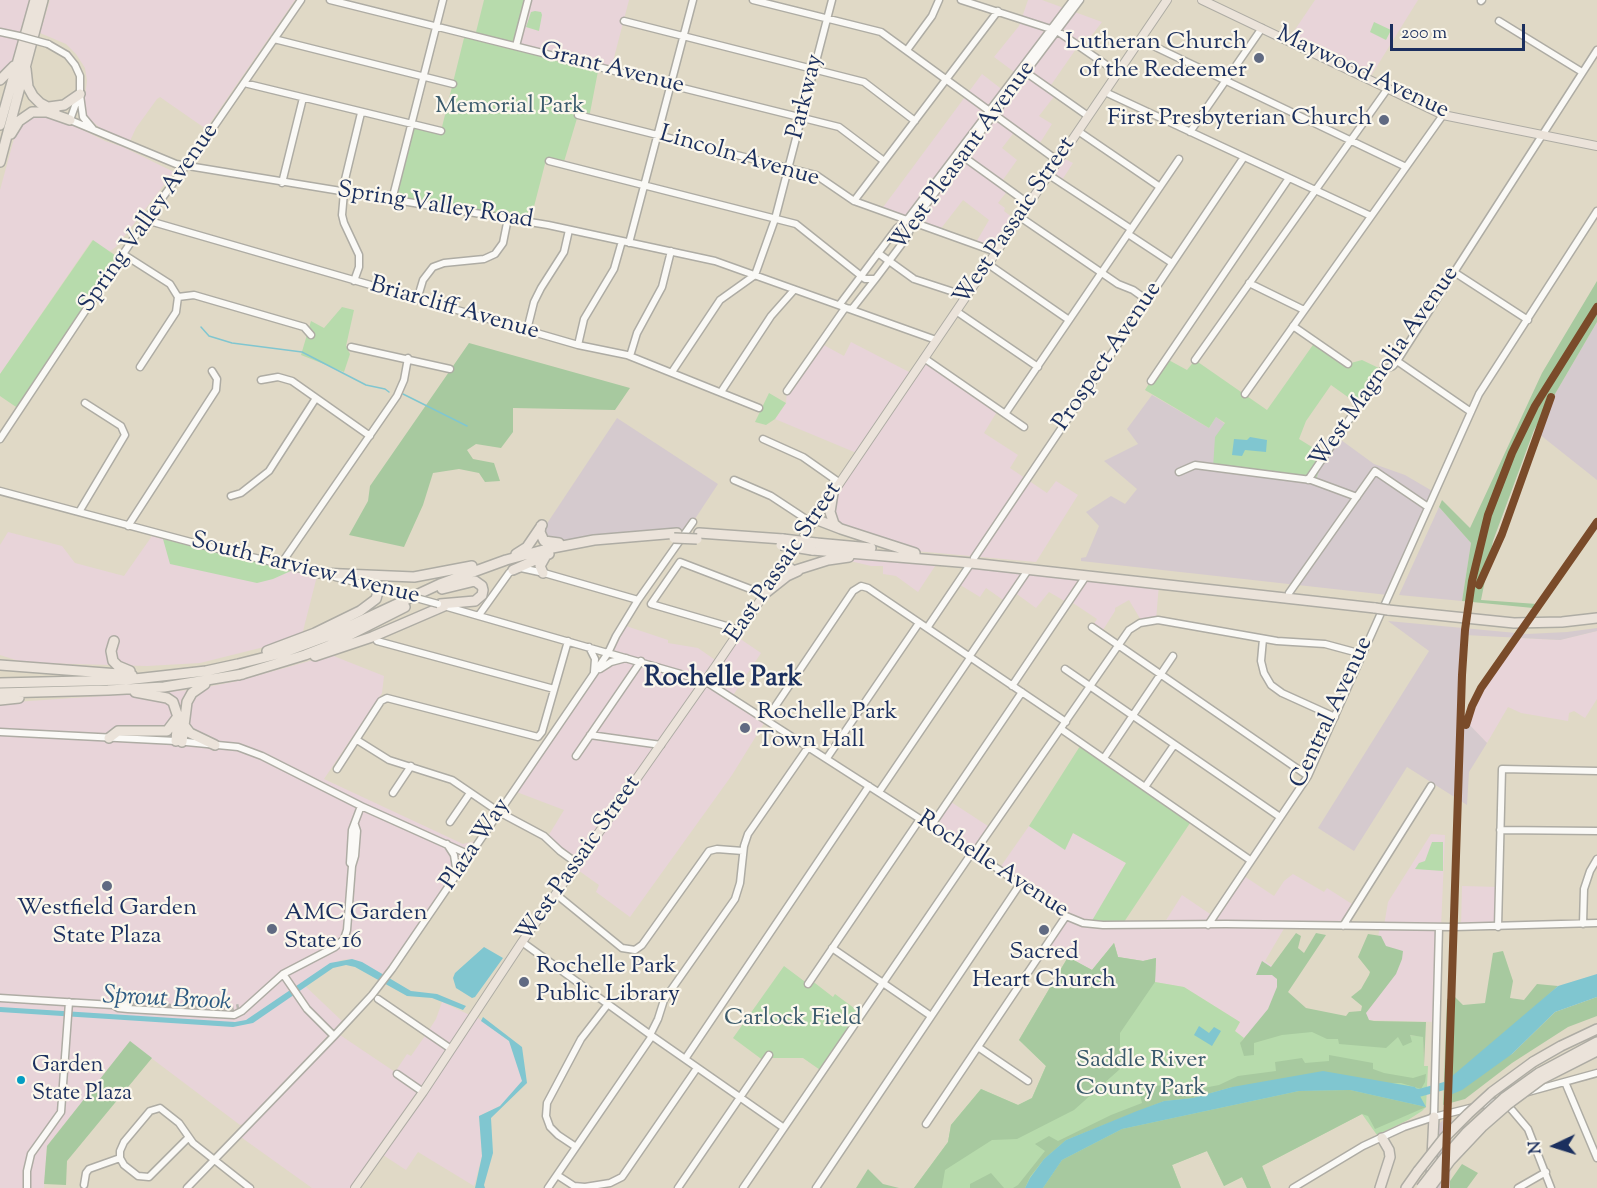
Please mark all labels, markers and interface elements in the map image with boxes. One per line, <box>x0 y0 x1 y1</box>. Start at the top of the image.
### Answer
scale bar <box>1393 12 1528 50</box>
street label: Maywood Avenue <box>1271 21 1453 127</box>
text: 200 m <box>1401 21 1447 47</box>
place label: Lutheran Church of the Redeemer <box>1065 30 1247 86</box>
street label: Grant Avenue <box>537 38 687 102</box>
marker: Lutheran Church of the Redeemer <box>1252 51 1266 65</box>
street label: Parkway <box>783 52 831 142</box>
street label: West Pleasant Avenue <box>885 56 1043 258</box>
park label: Memorial Park <box>435 94 585 122</box>
place label: First Presbyterian Church <box>1107 106 1372 134</box>
marker: First Presbyterian Church <box>1377 113 1391 127</box>
street label: Spring Valley Avenue <box>74 119 226 319</box>
street label: Lincoln Avenue <box>656 121 822 195</box>
street label: West Passaic Street <box>949 132 1083 312</box>
street label: Spring Valley Road <box>335 177 535 237</box>
street label: West Magnolia Avenue <box>1305 262 1467 474</box>
street label: Briarcliff Avenue <box>366 272 542 348</box>
street label: Prospect Avenue <box>1049 277 1169 437</box>
street label: East Passaic Street <box>721 477 849 649</box>
street label: South Farview Avenue <box>188 528 422 612</box>
street label: Central Avenue <box>1285 633 1381 793</box>
district label: Rochelle Park <box>644 664 802 696</box>
place label: Rochelle Park Town Hall <box>757 700 898 756</box>
marker: Rochelle Park Town Hall <box>738 721 752 735</box>
street label: West Passaic Street <box>512 771 648 949</box>
street label: Plaza Way <box>436 794 518 896</box>
street label: Rochelle Avenue <box>911 806 1073 926</box>
marker: Westfield Garden State Plaza <box>100 879 114 893</box>
place label: Westfield Garden State Plaza <box>17 896 197 952</box>
place label: AMC Garden State 16 <box>284 901 428 957</box>
marker: AMC Garden State 16 <box>265 922 279 936</box>
marker: Sacred Heart Church <box>1037 923 1051 937</box>
place label: Sacred Heart Church <box>972 940 1116 996</box>
place label: Rochelle Park Public Library <box>536 954 680 1010</box>
marker: Rochelle Park Public Library <box>517 975 531 989</box>
water label: Sprout Brook <box>102 982 232 1020</box>
park label: Carlock Field <box>724 1006 862 1034</box>
park label: Saddle River County Park <box>1076 1048 1206 1104</box>
place label: Garden State Plaza <box>32 1054 132 1106</box>
marker: Garden State Plaza <box>15 1074 27 1086</box>
north arrow <box>1525 1116 1585 1176</box>
text: N <box>1525 1140 1548 1154</box>

